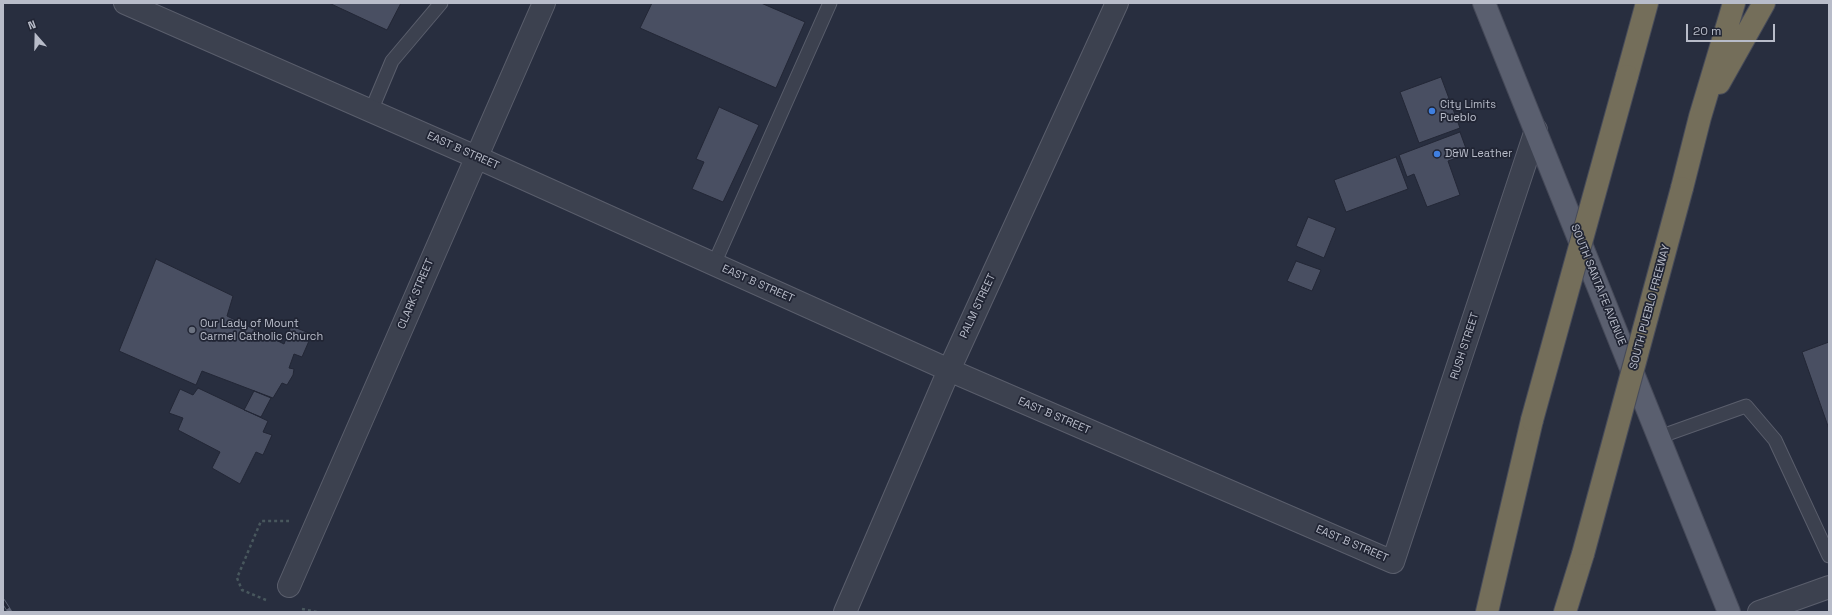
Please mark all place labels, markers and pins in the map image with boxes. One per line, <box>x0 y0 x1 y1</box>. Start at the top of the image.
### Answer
place label: City Limits Pueblo <box>1440 98 1496 124</box>
marker: City Limits Pueblo <box>1427 106 1437 116</box>
place label: D&W Leather <box>1445 147 1512 161</box>
marker: D&W Leather <box>1432 149 1442 159</box>
place label: Our Lady of Mount Carmel Catholic Church <box>200 317 323 343</box>
marker: Our Lady of Mount Carmel Catholic Church <box>187 325 197 335</box>

